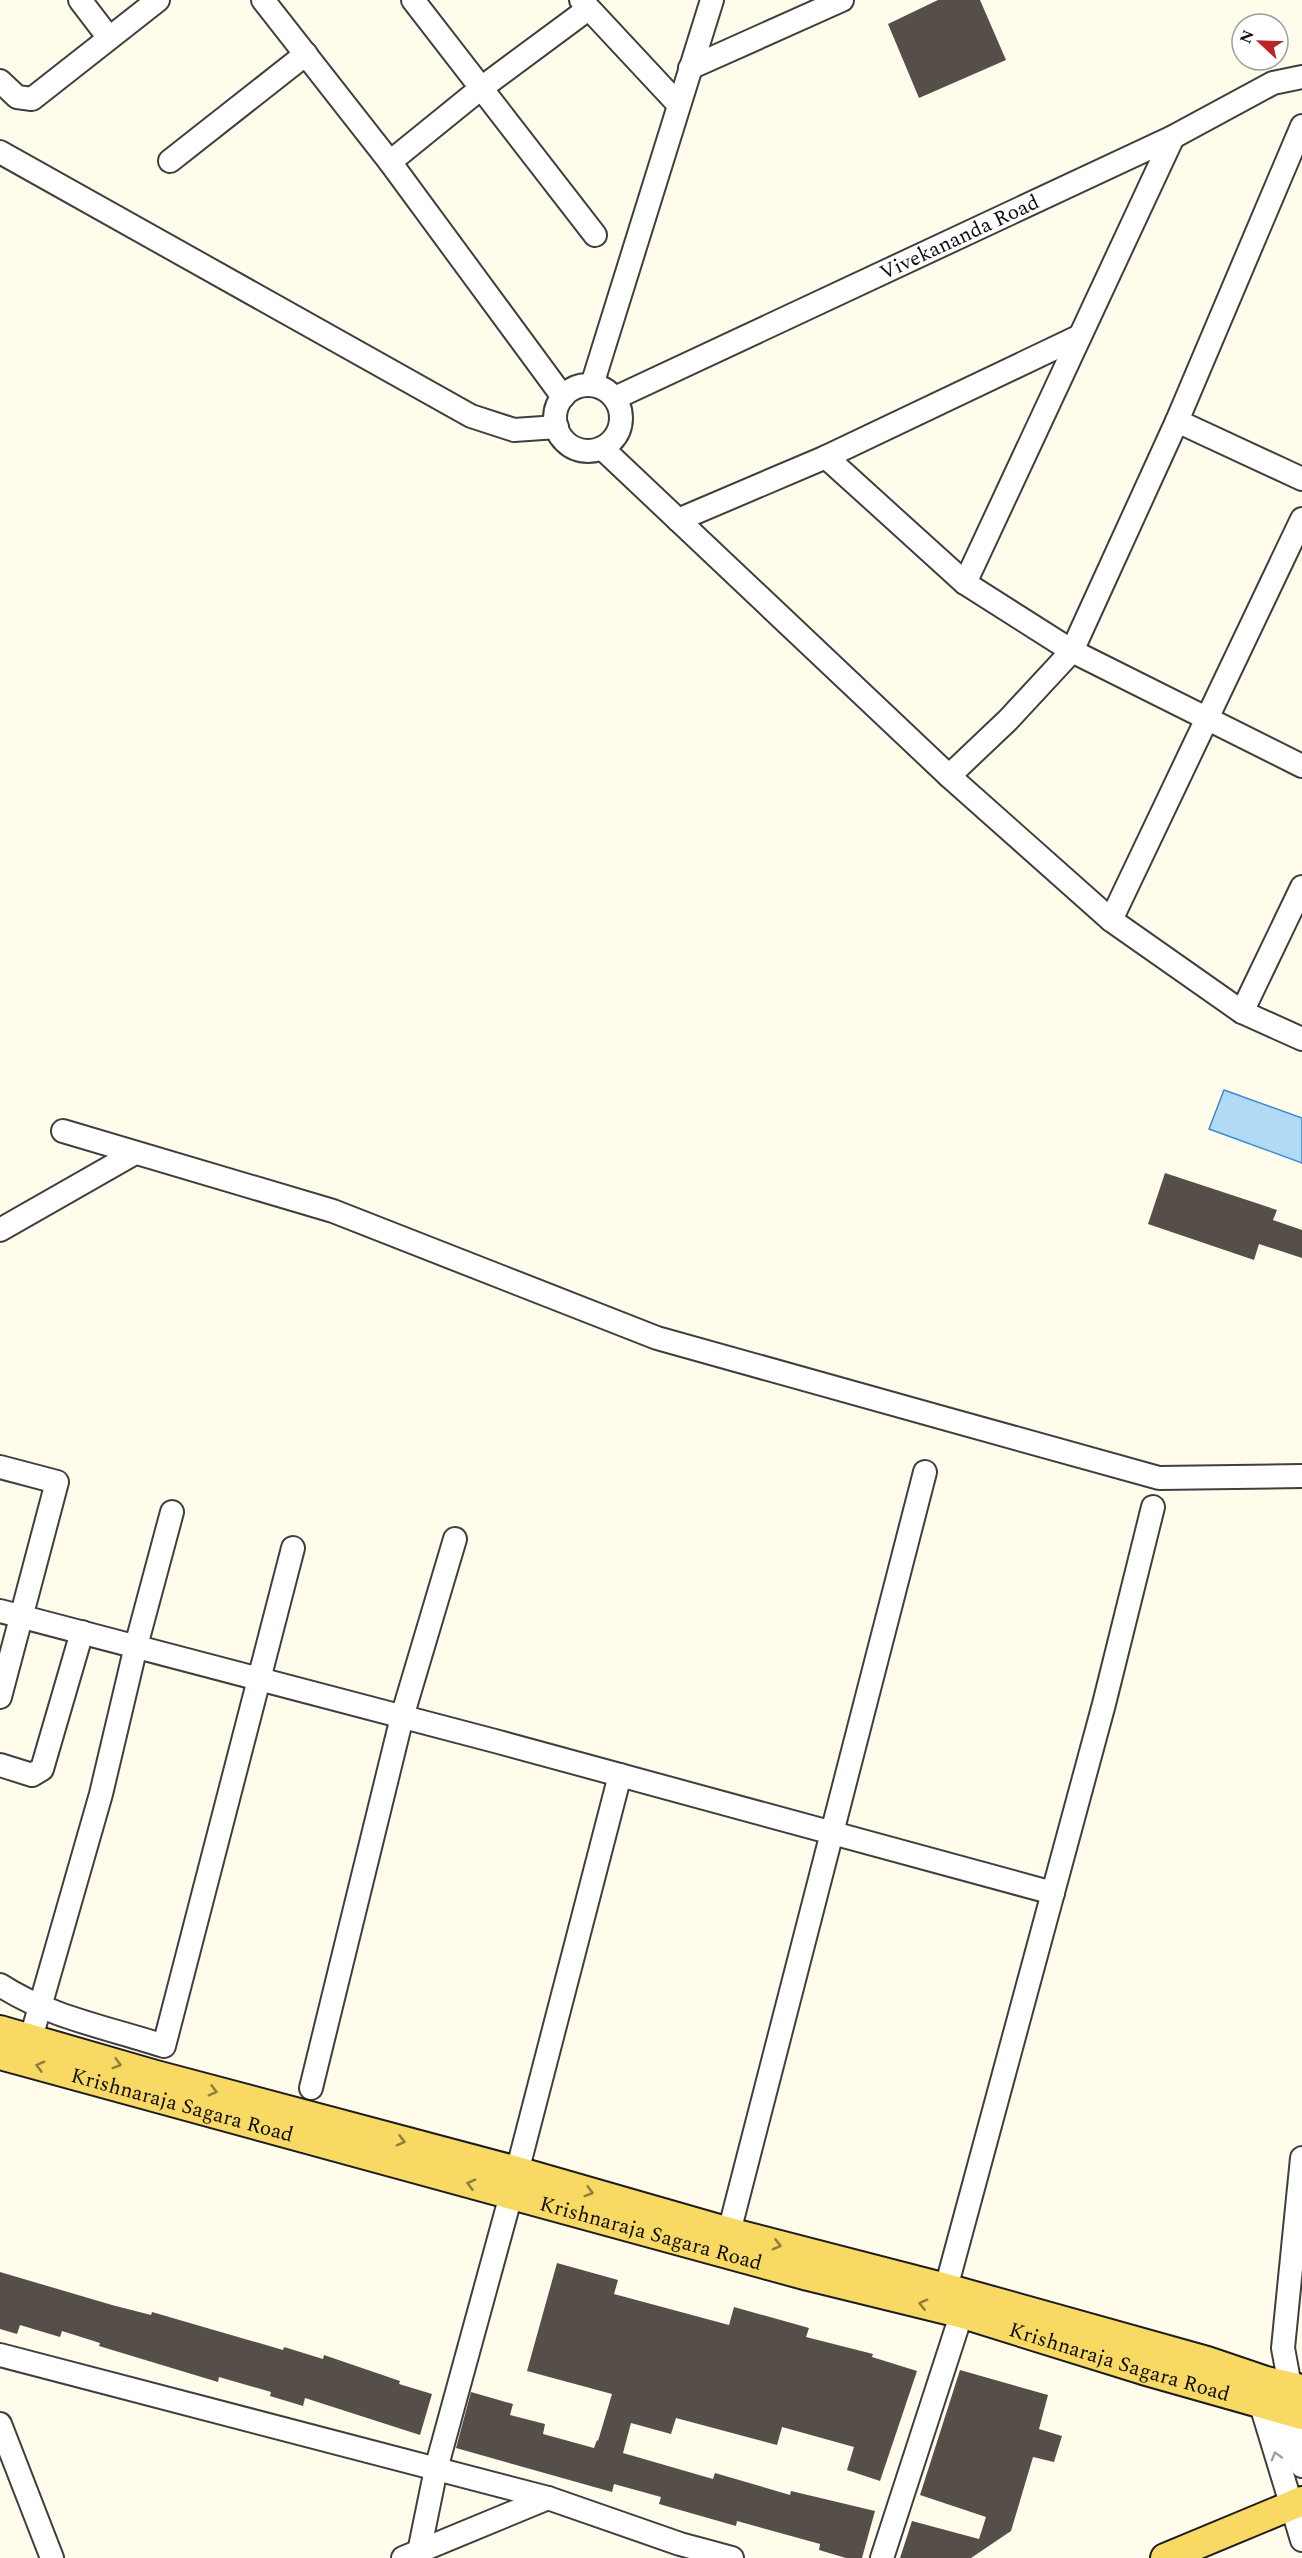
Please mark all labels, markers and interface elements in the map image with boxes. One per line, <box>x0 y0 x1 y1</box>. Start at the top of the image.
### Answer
north arrow <box>1230 12 1290 72</box>
text: N <box>1233 26 1261 47</box>
street label: Vivekananda Road <box>874 187 1045 289</box>
one-way arrow <box>111 2057 122 2069</box>
street label: Krishnaraja Sagara Road <box>67 2060 297 2152</box>
one-way arrow <box>35 2061 45 2073</box>
one-way arrow <box>208 2083 218 2096</box>
one-way arrow <box>396 2133 406 2146</box>
one-way arrow <box>466 2179 477 2191</box>
one-way arrow <box>584 2185 594 2197</box>
street label: Krishnaraja Sagara Road <box>536 2188 766 2280</box>
one-way arrow <box>772 2237 782 2250</box>
one-way arrow <box>918 2299 928 2312</box>
street label: Krishnaraja Sagara Road <box>1005 2314 1234 2411</box>
one-way arrow <box>1271 2451 1283 2461</box>

